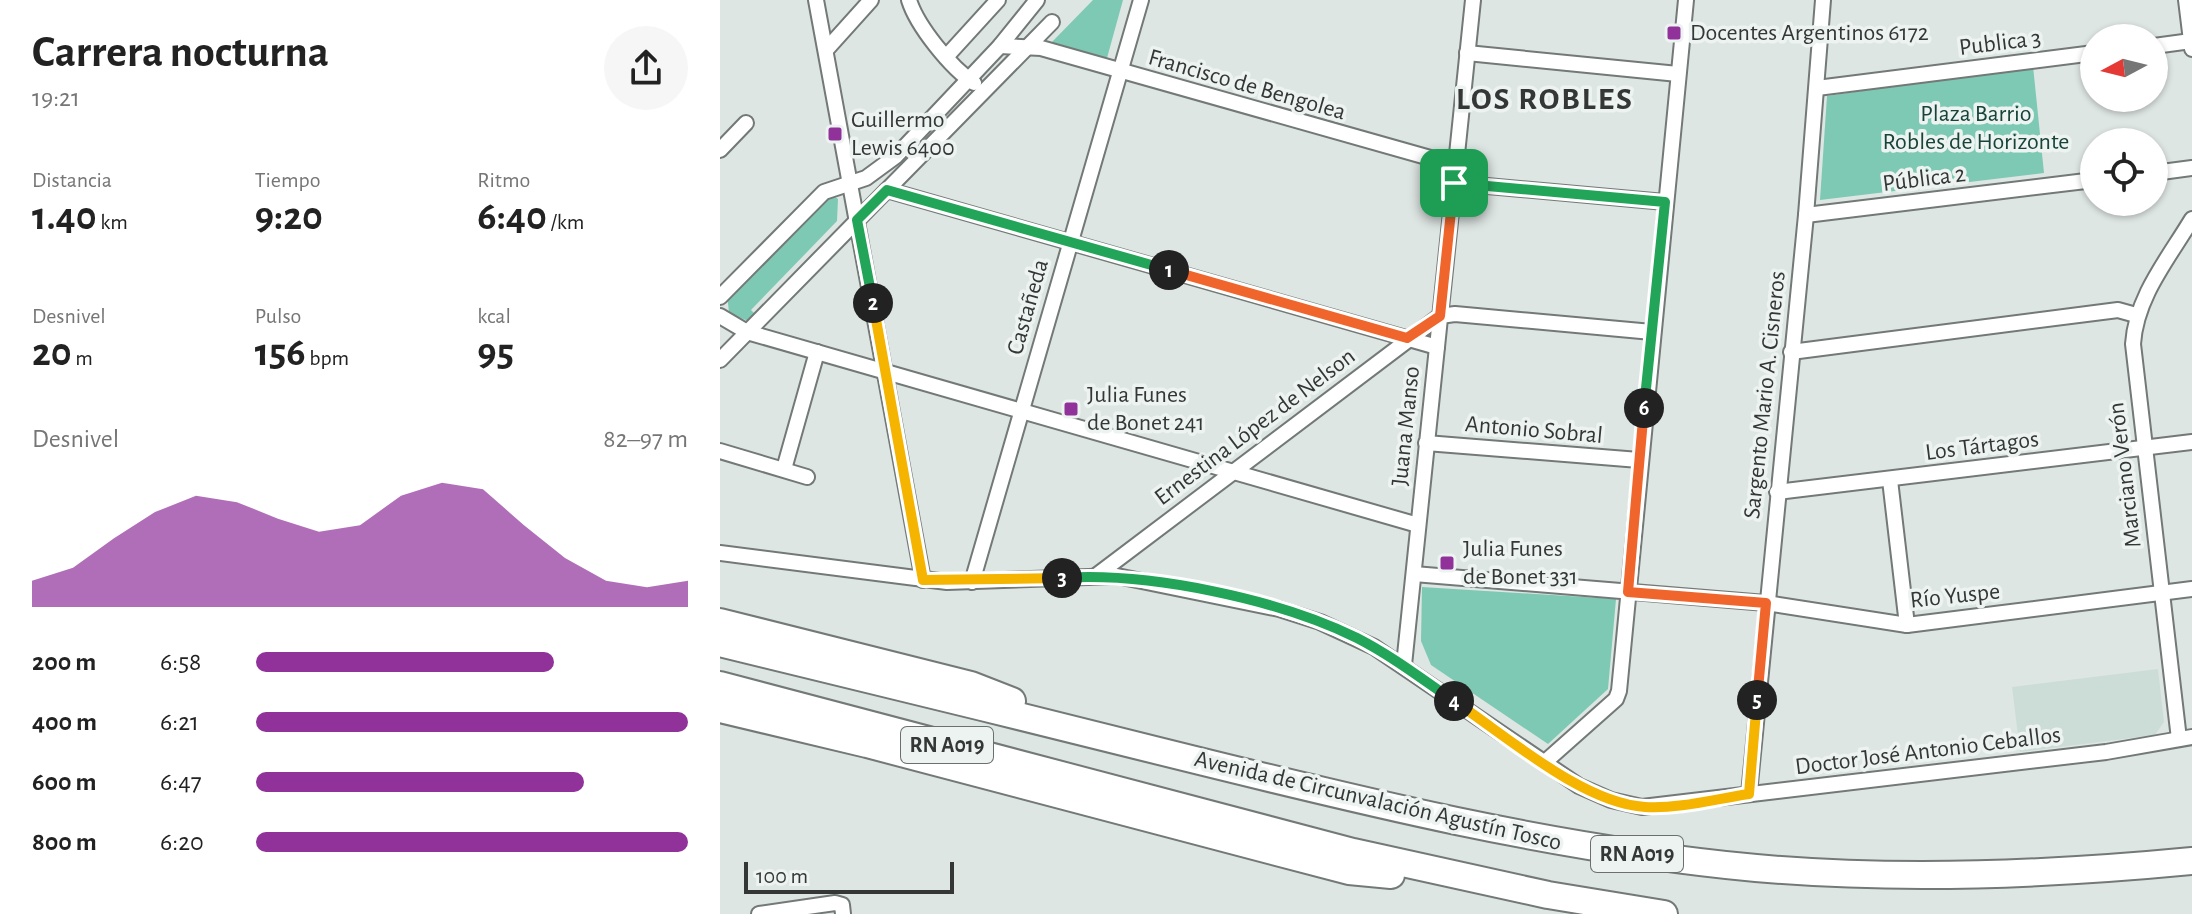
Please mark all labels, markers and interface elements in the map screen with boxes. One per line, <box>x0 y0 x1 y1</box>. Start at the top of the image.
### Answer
place label: Docentes Argentinos 6172 <box>1690 21 1929 45</box>
marker: Docentes Argentinos 6172 <box>1665 24 1683 42</box>
north arrow <box>2080 24 2168 112</box>
map controls <box>2080 24 2168 216</box>
button: share <box>604 26 688 110</box>
street label: Publica 3 <box>1958 26 2042 60</box>
text: Carrera nocturna <box>32 31 329 75</box>
street label: Francisco de Bengolea <box>1146 45 1348 125</box>
district label: LOS ROBLES <box>1456 83 1634 115</box>
text: 19:21 <box>32 85 80 111</box>
park label: Plaza Barrio Robles de Horizonte <box>1883 102 2069 154</box>
place label: Guillermo Lewis 6400 <box>851 108 955 160</box>
marker: Guillermo Lewis 6400 <box>826 125 844 143</box>
button: locate <box>2080 128 2168 216</box>
pin <box>1420 149 1488 217</box>
icon: arrive <box>1432 161 1476 205</box>
street label: Pública 2 <box>1881 162 1967 196</box>
text: Distancia <box>32 169 112 191</box>
text: Tiempo <box>255 169 321 191</box>
text: Ritmo <box>477 169 530 191</box>
text: 1.40 <box>32 197 97 237</box>
text: 9:20 <box>255 197 323 237</box>
text: 6:40 <box>477 197 547 237</box>
text: km <box>97 211 128 233</box>
text: /km <box>547 211 584 233</box>
pin: 1 <box>1149 250 1189 290</box>
street label: Castañeda <box>1003 257 1053 357</box>
text: 1 <box>1165 259 1173 281</box>
street label: Sargento Mario A. Cisneros <box>1740 270 1790 520</box>
pin: 2 <box>853 283 893 323</box>
text: 2 <box>868 292 878 314</box>
text: Desnivel <box>32 305 106 327</box>
text: Pulso <box>255 305 301 327</box>
text: kcal <box>477 305 511 327</box>
text: 20 <box>32 333 72 373</box>
text: 156 <box>255 333 306 373</box>
text: 95 <box>477 333 514 373</box>
street label: Ernestina López de Nelson <box>1150 344 1360 510</box>
text: m <box>72 347 93 369</box>
text: bpm <box>306 347 349 369</box>
street label: Juana Manso <box>1388 365 1424 487</box>
place label: Julia Funes de Bonet 241 <box>1087 383 1204 435</box>
pin: 6 <box>1624 388 1664 428</box>
text: 6 <box>1639 397 1649 419</box>
marker: Julia Funes de Bonet 241 <box>1062 400 1080 418</box>
street label: Marciano Verón <box>2104 401 2146 549</box>
street label: Antonio Sobral <box>1464 412 1604 448</box>
text: Desnivel <box>32 426 119 452</box>
text: 82–97 m <box>603 426 688 452</box>
street label: Los Tártagos <box>1924 427 2040 465</box>
place label: Julia Funes de Bonet 331 <box>1463 537 1578 589</box>
marker: Julia Funes de Bonet 331 <box>1438 554 1456 572</box>
pin: 3 <box>1042 558 1082 598</box>
text: 3 <box>1057 567 1067 589</box>
street label: Río Yuspe <box>1909 579 2001 613</box>
text: 200 m <box>32 649 96 675</box>
text: 6:58 <box>160 649 201 675</box>
pin: 5 <box>1737 680 1777 720</box>
pin: 4 <box>1434 681 1474 721</box>
text: 5 <box>1752 689 1762 711</box>
text: 4 <box>1448 690 1460 712</box>
text: 400 m <box>32 709 97 735</box>
text: 6:21 <box>160 709 199 735</box>
street label: Doctor José Antonio Ceballos <box>1794 723 2062 779</box>
road number: RN A019 <box>901 727 993 763</box>
street label: Avenida de Circunvalación Agustín Tosco <box>1192 747 1564 855</box>
text: 600 m <box>32 769 97 795</box>
text: 6:47 <box>160 769 202 795</box>
text: 800 m <box>32 829 97 855</box>
text: 6:20 <box>160 829 204 855</box>
road number: RN A019 <box>1591 836 1683 872</box>
scale bar <box>744 858 954 894</box>
text: 100 m <box>756 865 808 887</box>

